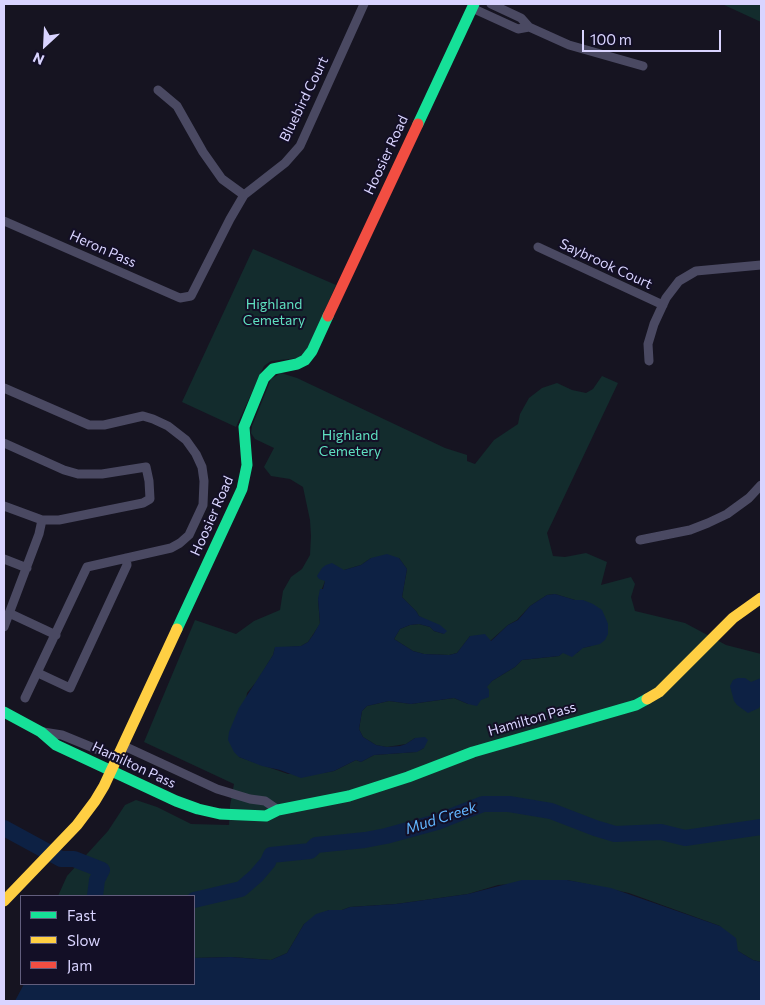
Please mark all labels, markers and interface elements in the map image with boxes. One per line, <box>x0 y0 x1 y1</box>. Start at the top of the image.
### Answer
north arrow <box>20 20 70 70</box>
scale bar <box>585 20 724 52</box>
text: 100 m <box>590 30 632 48</box>
text: N <box>30 49 47 69</box>
street label: Bluebird Court <box>276 54 332 144</box>
street label: Hoosier Road <box>360 113 412 197</box>
street label: Heron Pass <box>67 227 139 271</box>
street label: Saybrook Court <box>557 235 655 293</box>
park label: Highland Cemetary <box>243 296 305 328</box>
park label: Highland Cemetery <box>319 427 381 460</box>
street label: Hoosier Road <box>187 474 237 558</box>
street label: Hamilton Pass <box>486 698 578 740</box>
street label: Hamilton Pass <box>89 738 179 792</box>
water label: Mud Creek <box>403 798 479 838</box>
legend <box>20 895 195 985</box>
text: Fast <box>67 906 96 924</box>
text: Slow <box>67 931 100 949</box>
text: Jam <box>67 956 92 974</box>

